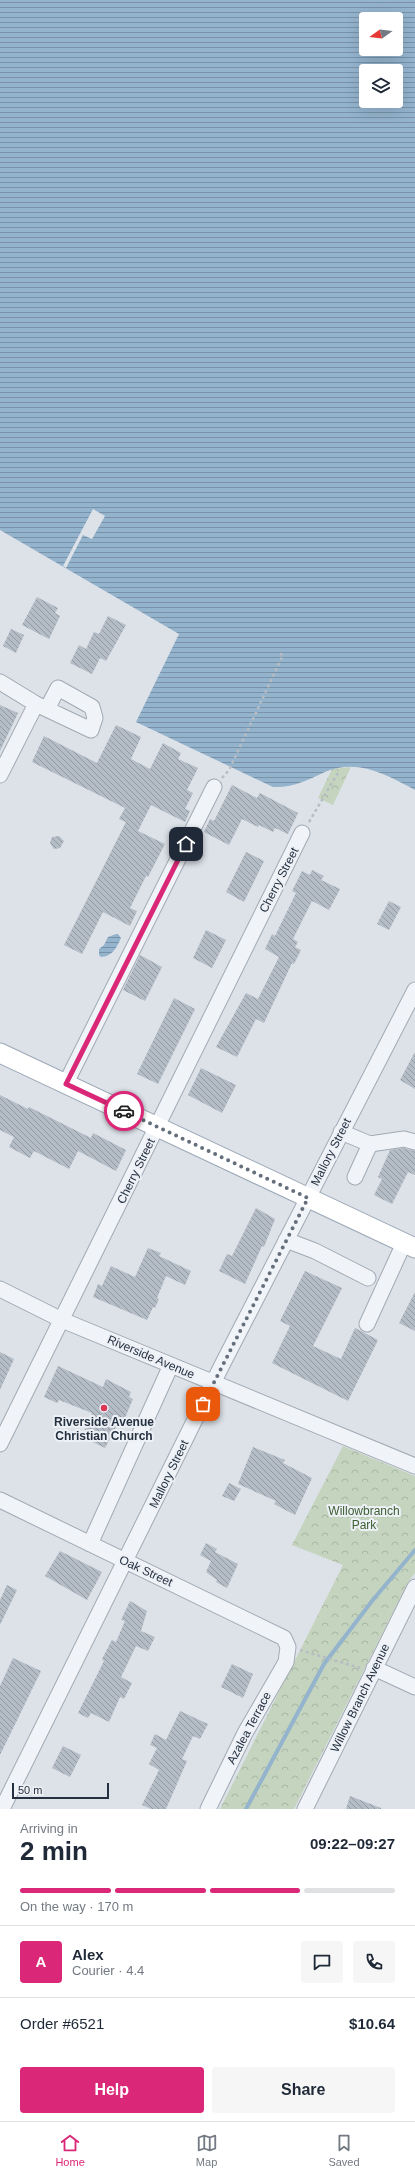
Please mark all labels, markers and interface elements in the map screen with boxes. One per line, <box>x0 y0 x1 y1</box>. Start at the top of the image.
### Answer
north arrow <box>359 12 403 56</box>
map controls <box>359 12 403 108</box>
button: layers <box>359 64 403 108</box>
pin <box>169 827 203 861</box>
icon: home <box>175 833 197 855</box>
street label: Cherry Street <box>257 844 302 915</box>
courier <box>104 1091 144 1131</box>
icon: car <box>113 1100 135 1122</box>
street label: Mallory Street <box>308 1115 354 1188</box>
street label: Cherry Street <box>114 1135 158 1206</box>
street label: Riverside Avenue <box>105 1332 197 1382</box>
pin <box>186 1387 220 1421</box>
icon: bag <box>192 1393 214 1415</box>
marker: Riverside Avenue Christian Church <box>99 1403 109 1413</box>
place label: Riverside Avenue Christian Church <box>54 1415 154 1443</box>
street label: Mallory Street <box>146 1437 192 1510</box>
park label: Willowbranch Park <box>328 1504 400 1532</box>
street label: Oak Street <box>117 1553 176 1590</box>
street label: Willow Branch Avenue <box>328 1641 393 1755</box>
street label: Azalea Terrace <box>224 1689 274 1767</box>
scale bar <box>12 1781 109 1800</box>
text: 50 m <box>18 1784 42 1796</box>
text: Arriving in <box>20 1821 78 1836</box>
text: 09:22–09:27 <box>310 1835 395 1852</box>
text: 2 min <box>20 1836 88 1866</box>
text: On the way · 170 m <box>20 1899 133 1914</box>
button: chat <box>301 1941 343 1983</box>
button: phone <box>353 1941 395 1983</box>
text: Alex <box>72 1946 104 1963</box>
text: A <box>36 1953 46 1970</box>
text: Courier · 4.4 <box>72 1963 144 1978</box>
text: Order #6521 <box>20 2015 104 2032</box>
text: $10.64 <box>349 2015 395 2032</box>
button: Help <box>20 2067 204 2113</box>
button: Share <box>212 2067 395 2113</box>
tab: Home <box>55 2132 85 2168</box>
tab: Map <box>196 2132 218 2168</box>
tab: Saved <box>328 2132 360 2168</box>

